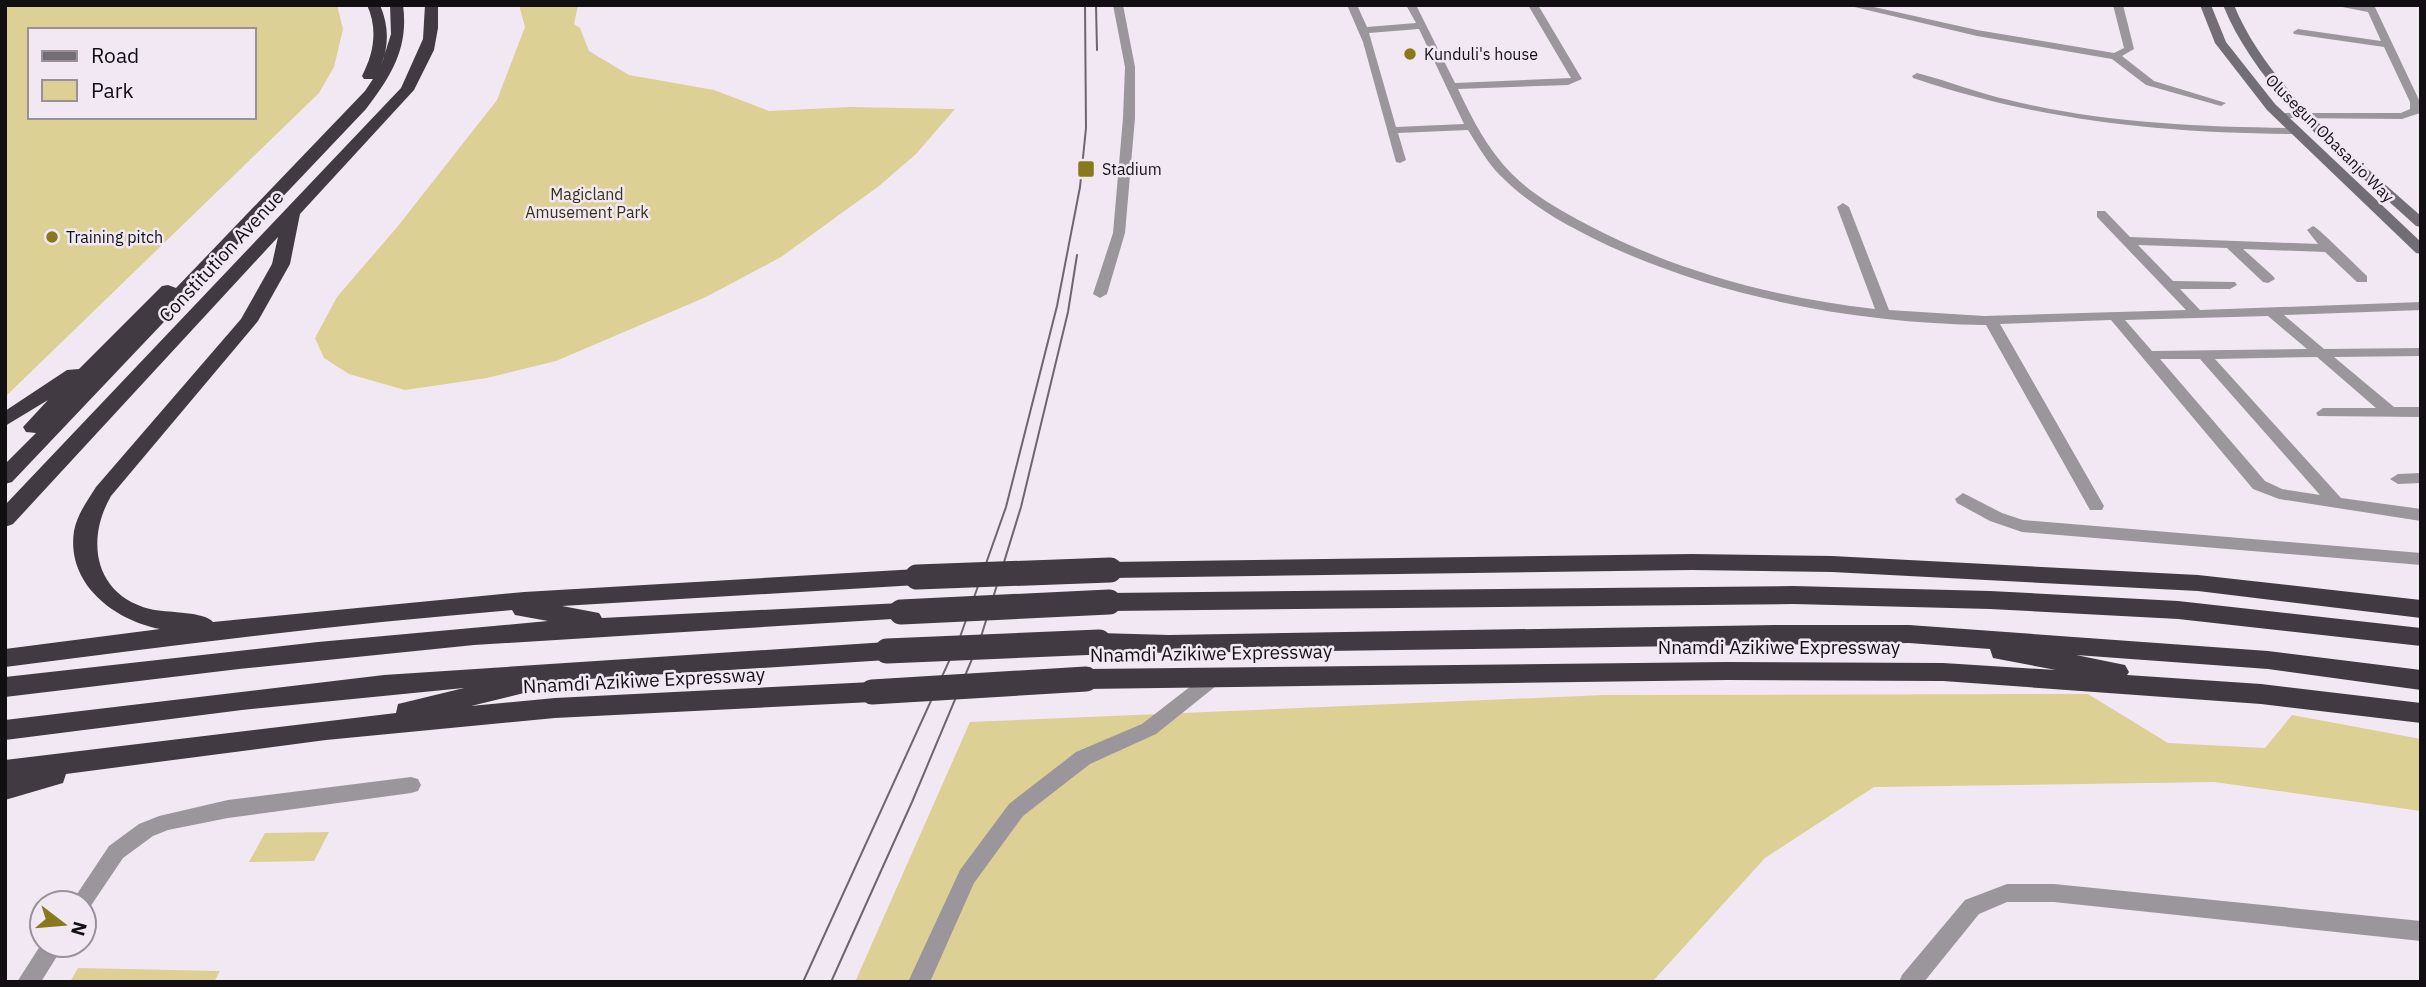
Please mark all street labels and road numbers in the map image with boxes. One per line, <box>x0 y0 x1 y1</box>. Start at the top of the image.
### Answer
street label: Olusegun Obasanjo Way <box>2262 70 2398 206</box>
street label: Constitution Avenue <box>154 185 288 327</box>
street label: Nnamdi Azikiwe Expressway <box>1658 635 1901 659</box>
street label: Nnamdi Azikiwe Expressway <box>1090 639 1333 667</box>
street label: Nnamdi Azikiwe Expressway <box>522 662 766 698</box>

